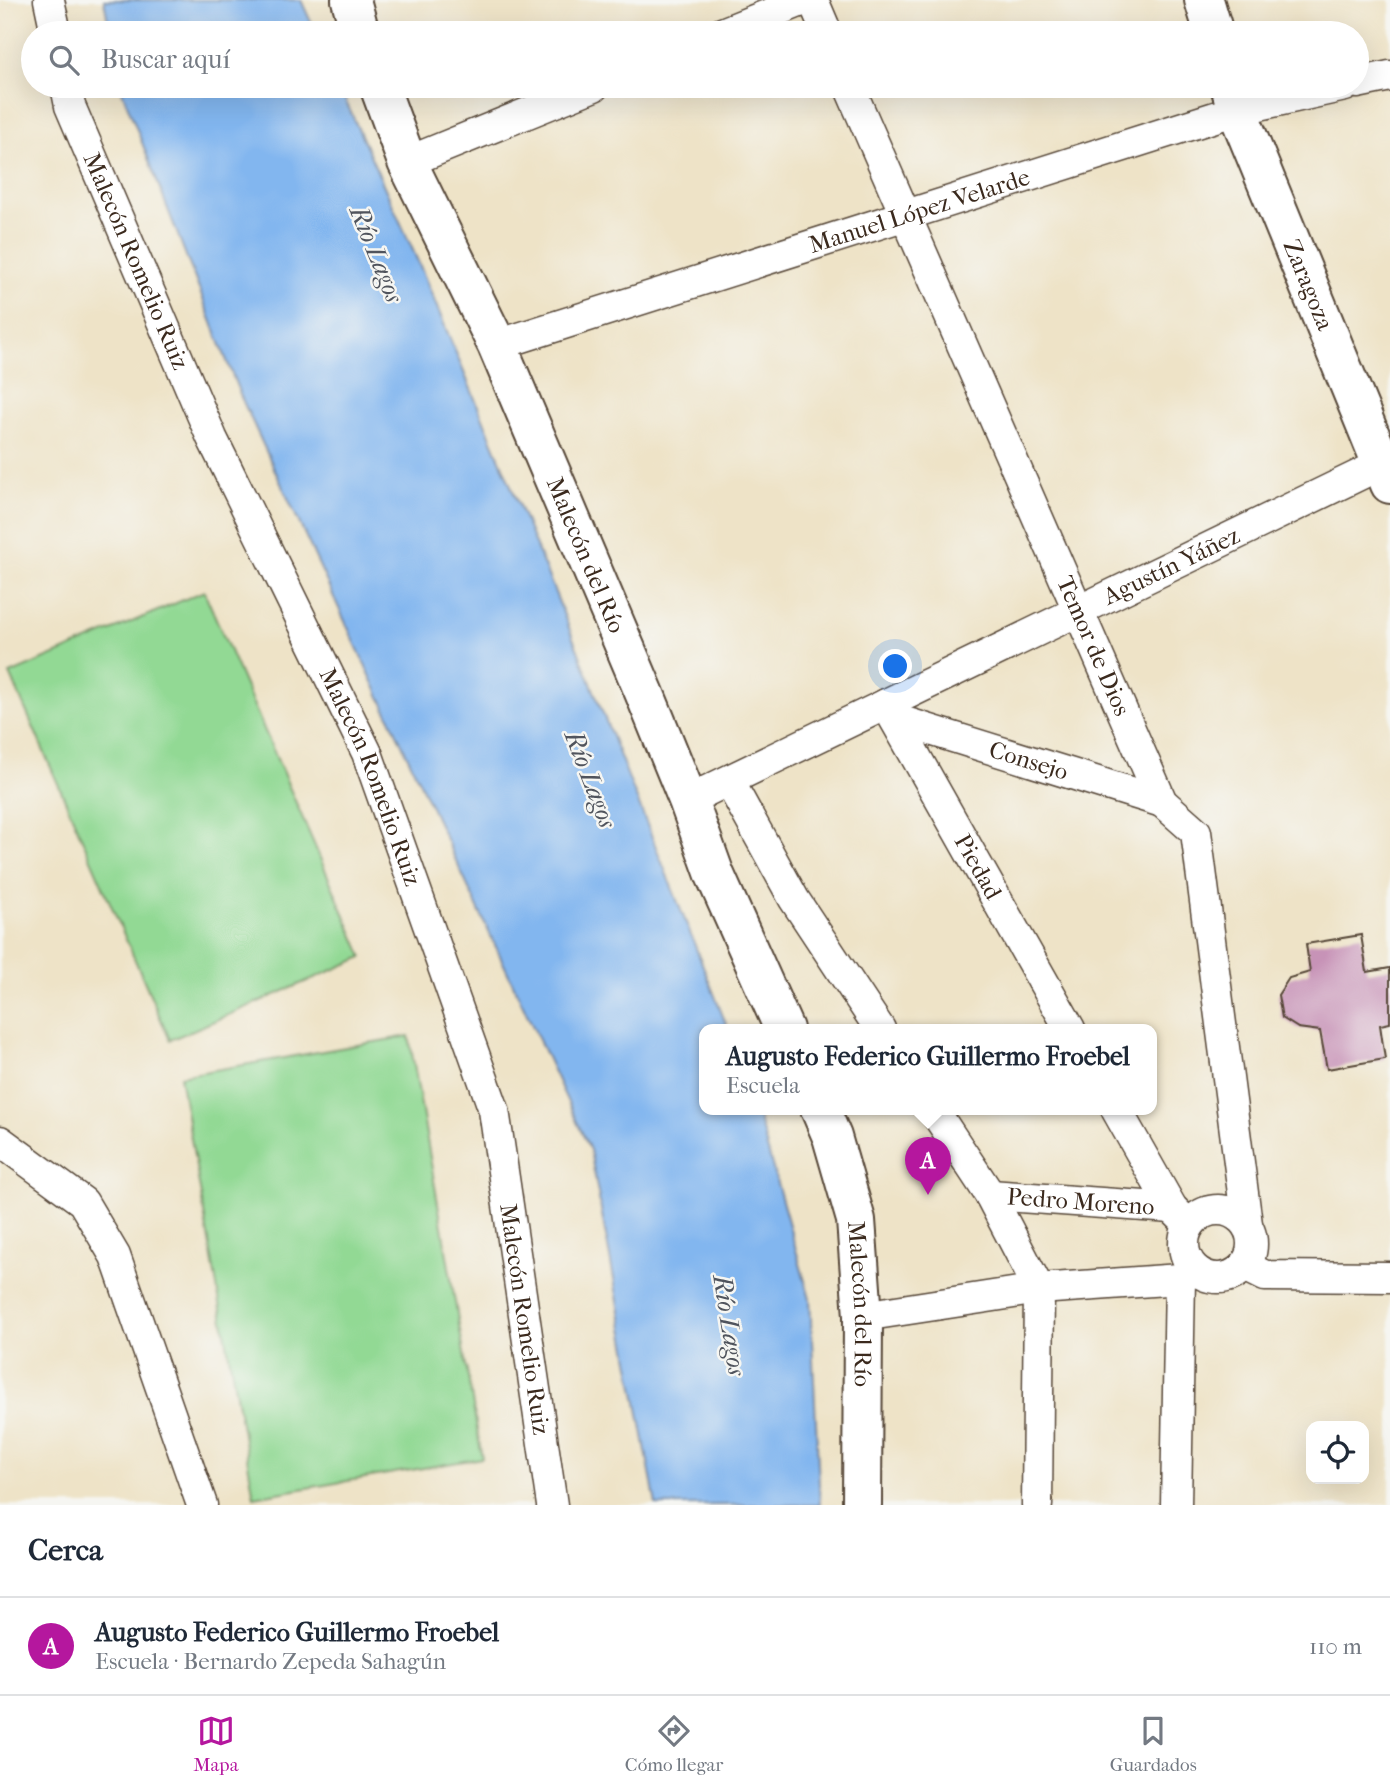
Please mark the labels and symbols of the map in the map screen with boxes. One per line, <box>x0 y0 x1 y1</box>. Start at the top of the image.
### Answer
street label: Malecón Romelio Ruiz <box>78 148 195 374</box>
street label: Manuel López Velarde <box>805 163 1033 259</box>
water label: Río Lagos <box>342 199 410 308</box>
street label: Zaragoza <box>1278 236 1340 335</box>
street label: Malecón del Río <box>541 473 631 637</box>
street label: Agustín Yáñez <box>1098 521 1244 611</box>
street label: Temor de Dios <box>1051 572 1137 720</box>
your location <box>878 649 912 683</box>
street label: Malecón Romelio Ruiz <box>313 663 427 890</box>
water label: Río Lagos <box>557 724 624 833</box>
street label: Consejo <box>986 735 1072 786</box>
street label: Piedad <box>949 829 1008 905</box>
pin: A <box>905 1137 951 1195</box>
street label: Pedro Moreno <box>1006 1182 1156 1221</box>
street label: Malecón Romelio Ruiz <box>494 1202 556 1437</box>
street label: Malecón del Río <box>842 1220 877 1387</box>
water label: Río Lagos <box>706 1270 753 1379</box>

